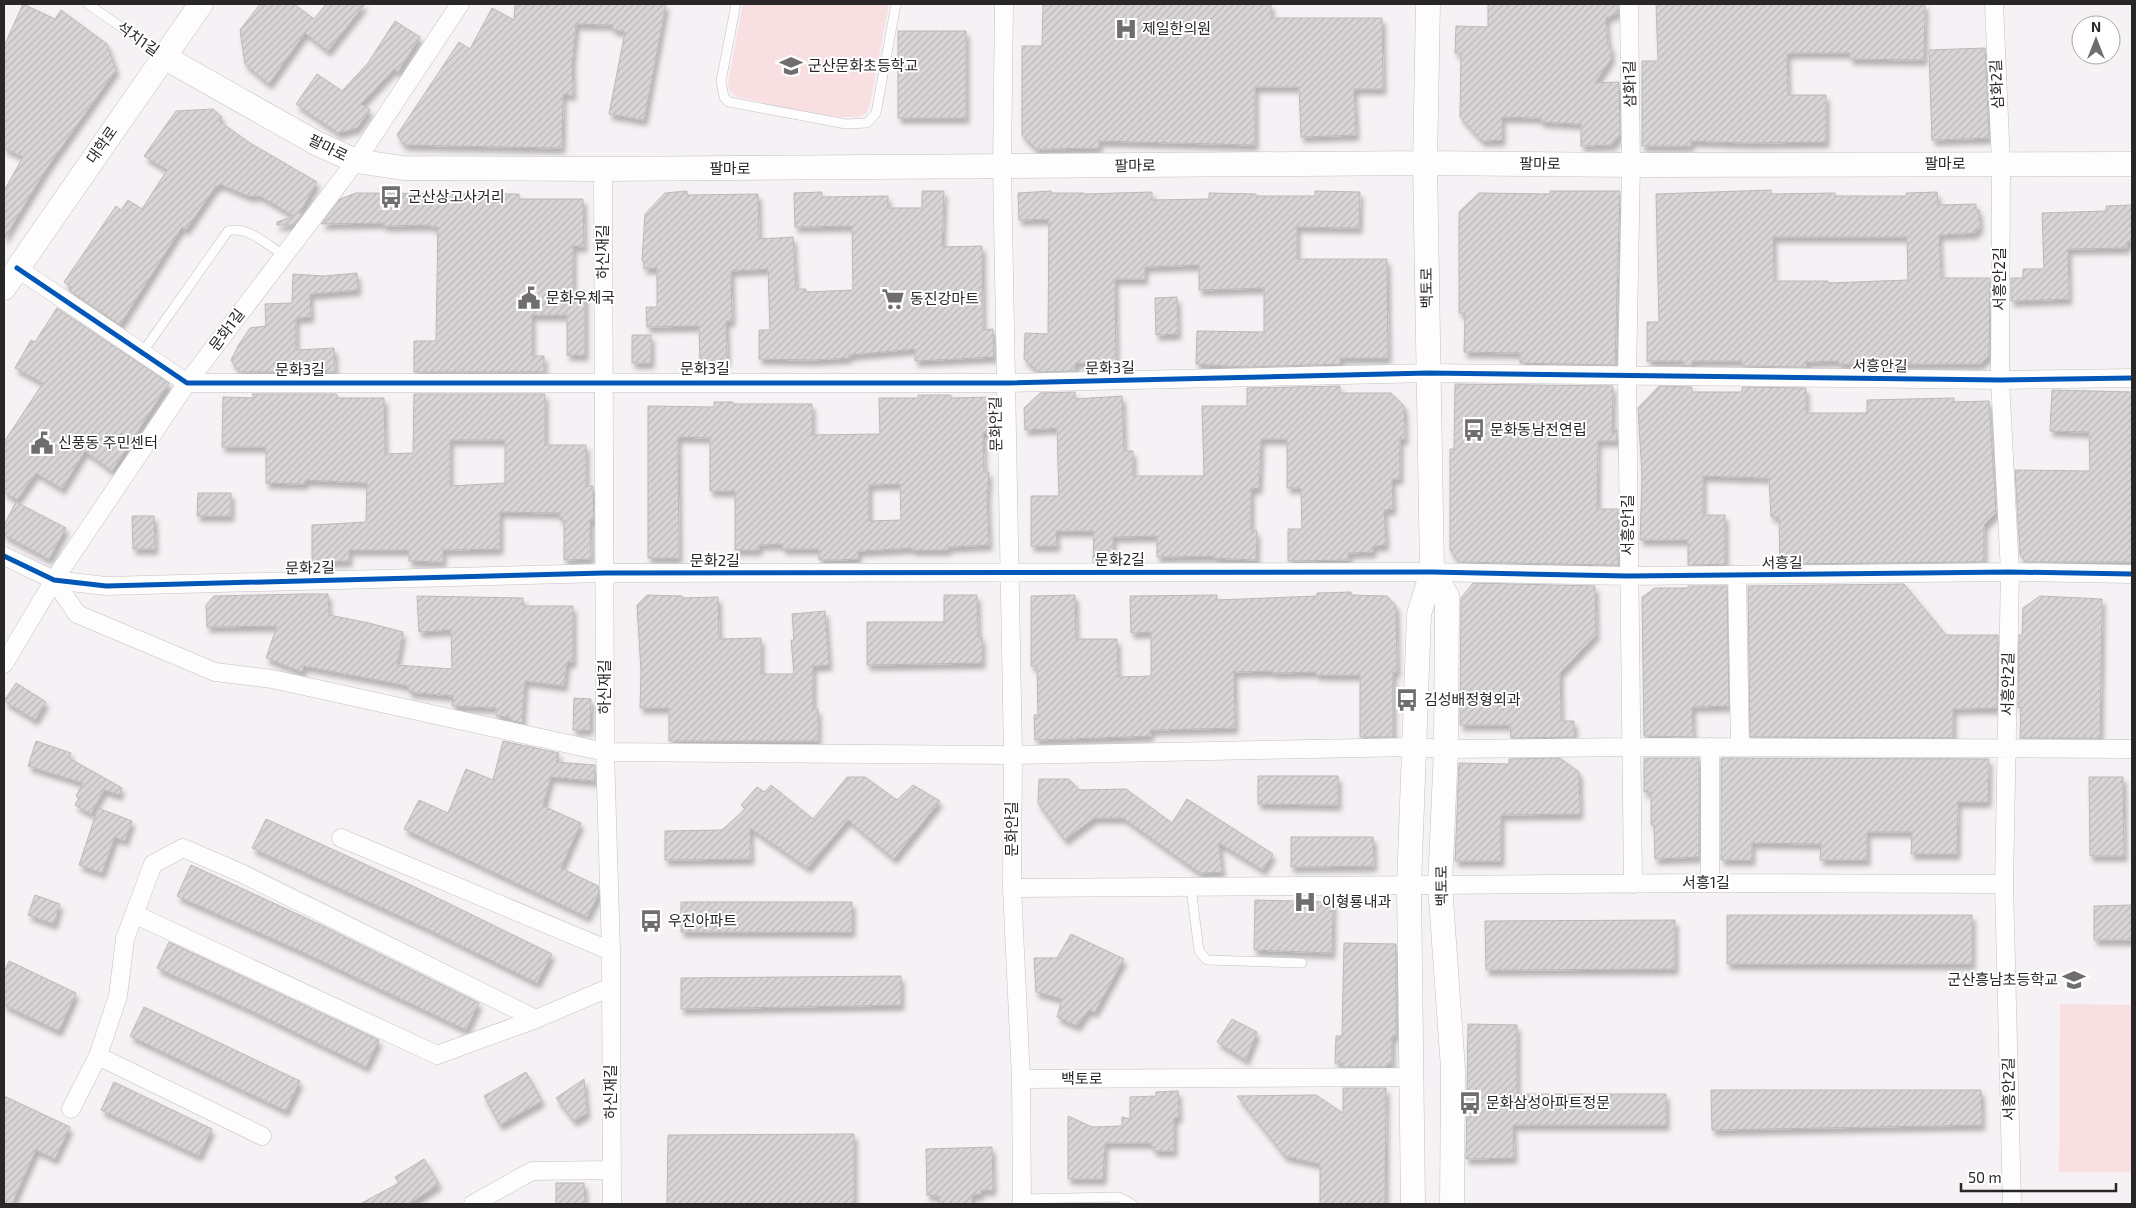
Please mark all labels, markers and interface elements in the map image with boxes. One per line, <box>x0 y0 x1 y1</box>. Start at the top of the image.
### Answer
north arrow <box>2071 15 2121 65</box>
hospital icon: 제일한의원 <box>1113 16 1139 42</box>
street label: 석치1길 <box>114 17 163 59</box>
text: N <box>2091 18 2101 35</box>
place label: 제일한의원 <box>1142 19 1211 37</box>
school or university icon: 군산문화초등학교 <box>778 53 804 79</box>
place label: 군산문화초등학교 <box>808 56 918 74</box>
street label: 삼화2길 <box>1986 59 2006 109</box>
street label: 삼화1길 <box>1620 60 1638 108</box>
street label: 대학로 <box>82 122 120 167</box>
street label: 팔마로 <box>306 130 351 164</box>
street label: 팔마로 <box>1519 154 1561 172</box>
street label: 팔마로 <box>1924 154 1966 172</box>
street label: 팔마로 <box>1114 156 1156 174</box>
street label: 팔마로 <box>709 159 751 177</box>
bus stop icon: 군산상고사거리 <box>378 184 404 210</box>
place label: 군산상고사거리 <box>408 187 505 205</box>
street label: 하신재길 <box>593 224 611 280</box>
street label: 서흥안2길 <box>1990 247 2008 311</box>
street label: 백토로 <box>1417 267 1435 309</box>
public building icon: 문화우체국 <box>516 285 542 311</box>
supermarket icon: 동진강마트 <box>880 286 906 312</box>
place label: 문화우체국 <box>546 288 615 306</box>
place label: 동진강마트 <box>910 289 979 307</box>
street label: 문화1길 <box>205 305 248 354</box>
street label: 서흥안길 <box>1852 356 1908 374</box>
street label: 문화3길 <box>1085 358 1135 376</box>
street label: 문화3길 <box>680 359 730 377</box>
street label: 문화3길 <box>275 360 325 378</box>
street label: 문화안길 <box>986 396 1004 452</box>
bus stop icon: 문화동남전연립 <box>1461 417 1487 443</box>
place label: 문화동남전연립 <box>1490 420 1587 438</box>
public building icon: 신풍동 주민센터 <box>29 430 55 456</box>
place label: 신풍동 주민센터 <box>58 433 158 451</box>
street label: 서흥안1길 <box>1618 494 1636 556</box>
street label: 문화2길 <box>1095 550 1145 568</box>
street label: 문화2길 <box>690 551 740 569</box>
street label: 서흥길 <box>1761 553 1803 571</box>
street label: 문화2길 <box>285 558 335 576</box>
street label: 서흥안2길 <box>1997 652 2017 716</box>
street label: 하신재길 <box>595 659 613 715</box>
bus stop icon: 김성배정형외과 <box>1394 687 1420 713</box>
place label: 김성배정형외과 <box>1424 690 1521 708</box>
street label: 문화안길 <box>1002 801 1020 857</box>
street label: 백토로 <box>1432 865 1450 907</box>
street label: 서흥1길 <box>1682 873 1730 891</box>
hospital icon: 이형룡내과 <box>1292 889 1318 915</box>
place label: 이형룡내과 <box>1322 892 1391 910</box>
bus stop icon: 우진아파트 <box>638 908 664 934</box>
place label: 우진아파트 <box>668 911 737 929</box>
school or university icon: 군산흥남초등학교 <box>2061 967 2087 993</box>
place label: 군산흥남초등학교 <box>1948 970 2058 988</box>
street label: 서흥안2길 <box>1998 1057 2018 1121</box>
street label: 하신재길 <box>601 1064 619 1120</box>
street label: 백토로 <box>1061 1069 1103 1087</box>
bus stop icon: 문화삼성아파트정문 <box>1457 1090 1483 1116</box>
place label: 문화삼성아파트정문 <box>1486 1093 1610 1111</box>
scale bar <box>1961 1160 2116 1192</box>
text: 50 m <box>1968 1168 2002 1186</box>

